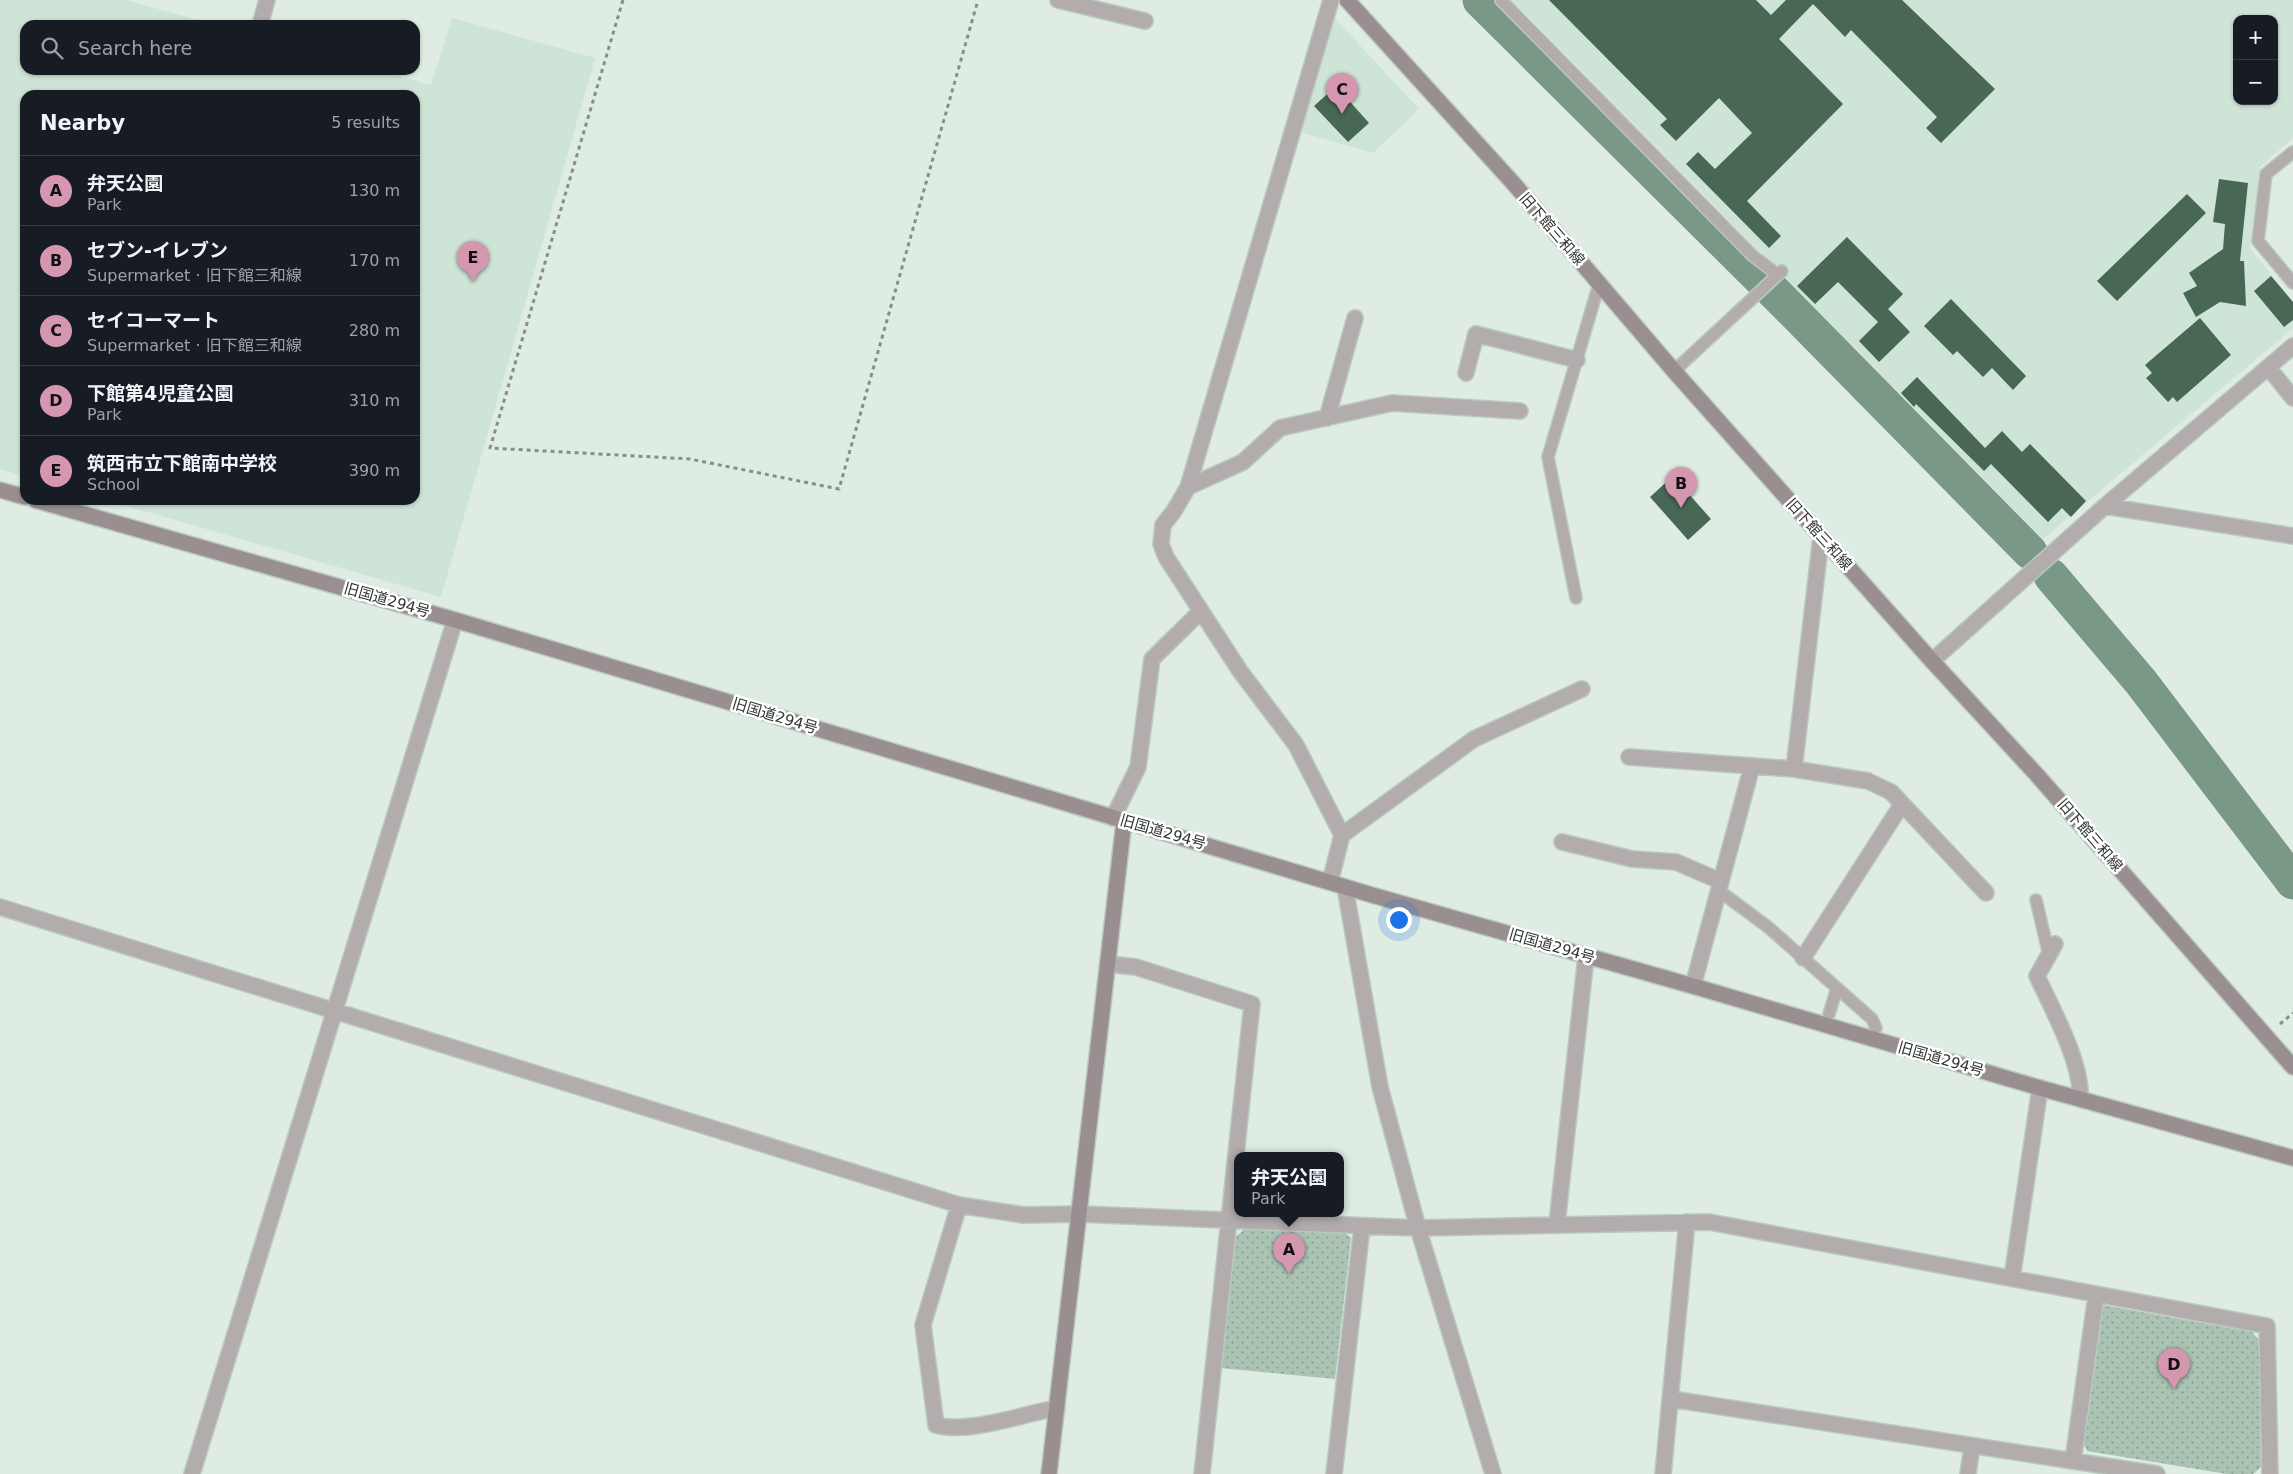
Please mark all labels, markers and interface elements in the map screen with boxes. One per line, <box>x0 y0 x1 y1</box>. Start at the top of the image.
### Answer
map controls <box>2233 15 2278 105</box>
button: + <box>2233 15 2278 60</box>
search box <box>20 20 420 75</box>
icon: search <box>38 34 66 62</box>
text: Search here <box>78 37 192 59</box>
button: − <box>2233 60 2278 105</box>
pin: C <box>1326 73 1358 114</box>
text: Nearby <box>40 111 125 135</box>
text: 5 results <box>331 113 400 132</box>
text: 弁天公園 <box>87 172 163 194</box>
text: A <box>50 181 62 200</box>
text: 130 m <box>349 181 400 200</box>
street label: 旧下館三和線 <box>1516 189 1588 269</box>
text: Park <box>87 195 122 214</box>
text: セブン-イレブン <box>87 239 228 261</box>
pin: E <box>457 241 489 282</box>
text: B <box>50 251 62 270</box>
text: 170 m <box>349 251 400 270</box>
text: Supermarket · 旧下館三和線 <box>87 266 302 285</box>
text: セイコーマート <box>87 309 220 331</box>
text: C <box>50 321 62 340</box>
text: 280 m <box>349 321 400 340</box>
text: Supermarket · 旧下館三和線 <box>87 336 302 355</box>
text: 下館第4児童公園 <box>87 382 233 404</box>
text: D <box>49 391 63 410</box>
text: 310 m <box>349 391 400 410</box>
text: Park <box>87 405 122 424</box>
text: 筑西市立下館南中学校 <box>87 452 277 474</box>
text: E <box>51 461 61 480</box>
text: 390 m <box>349 461 400 480</box>
pin: B <box>1665 467 1697 508</box>
text: School <box>87 475 140 494</box>
street label: 旧下館三和線 <box>1782 495 1856 573</box>
street label: 旧国道294号 <box>342 579 432 621</box>
street label: 旧国道294号 <box>730 694 820 738</box>
street label: 旧下館三和線 <box>2054 795 2126 875</box>
street label: 旧国道294号 <box>1118 811 1208 853</box>
your location <box>1386 907 1412 933</box>
street label: 旧国道294号 <box>1507 925 1597 967</box>
street label: 旧国道294号 <box>1896 1038 1986 1080</box>
popup <box>1234 1152 1344 1217</box>
text: 弁天公園 <box>1251 1166 1327 1188</box>
text: Park <box>1251 1189 1286 1208</box>
pin: A <box>1273 1233 1305 1274</box>
pin: D <box>2158 1348 2190 1389</box>

